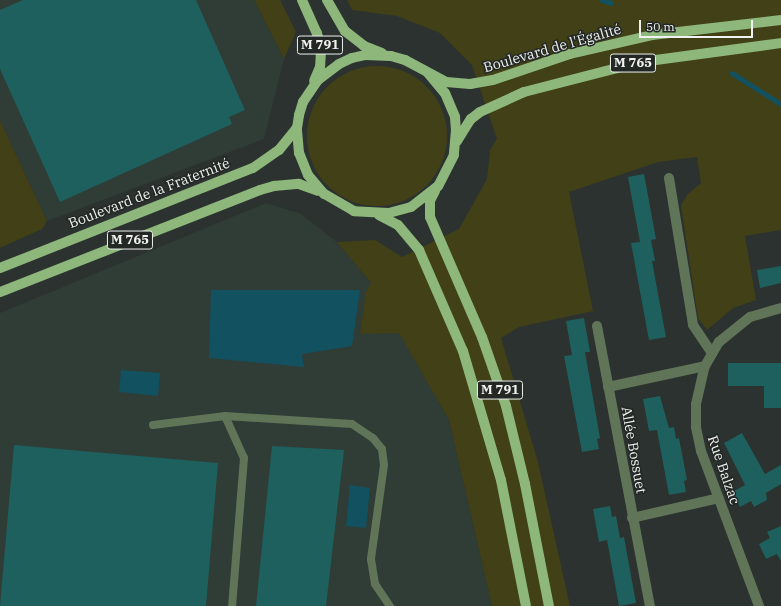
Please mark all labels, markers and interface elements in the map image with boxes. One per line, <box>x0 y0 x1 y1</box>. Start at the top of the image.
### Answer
scale bar <box>641 12 755 38</box>
text: 50 m <box>646 19 675 34</box>
street label: Boulevard de l'Égalité <box>481 20 623 76</box>
road number: M 791 <box>296 34 344 56</box>
road number: M 765 <box>609 52 657 74</box>
street label: Boulevard de la Fraternité <box>66 154 232 232</box>
road number: M 765 <box>106 229 154 251</box>
road number: M 791 <box>476 379 524 401</box>
street label: Allée Bossuet <box>618 405 650 495</box>
street label: Rue Balzac <box>704 433 744 507</box>

